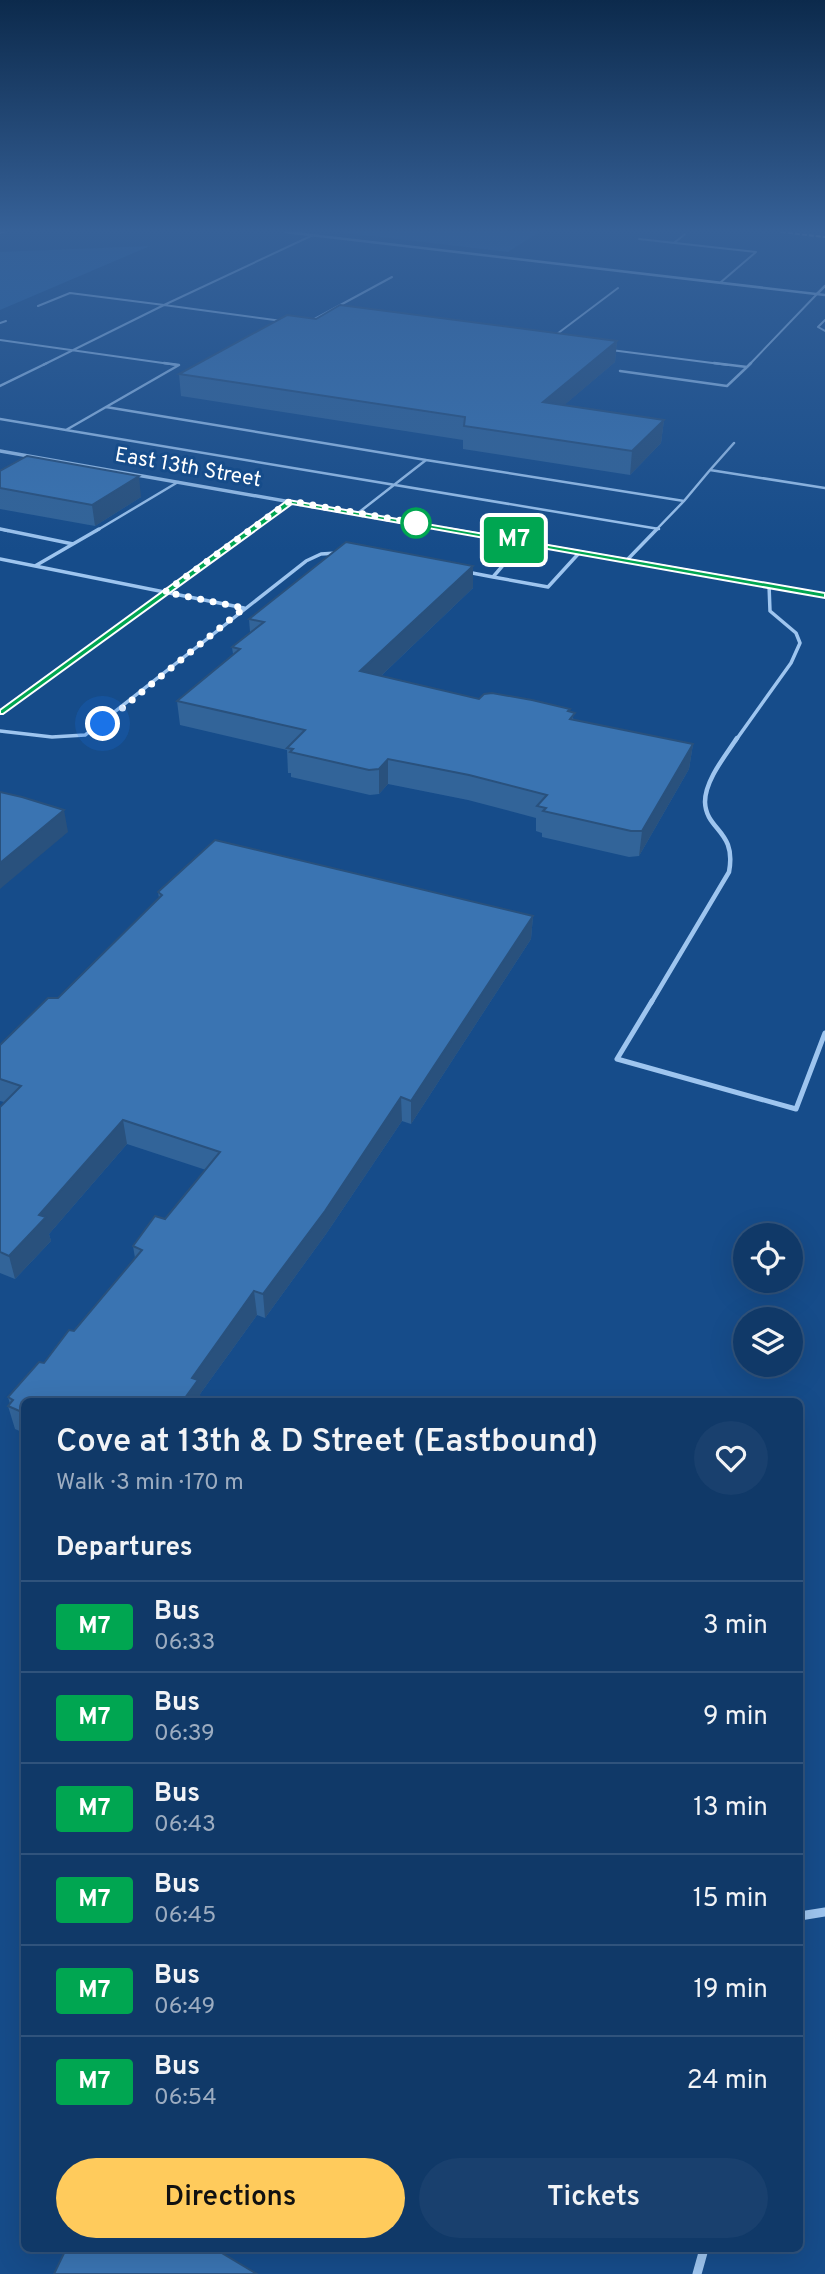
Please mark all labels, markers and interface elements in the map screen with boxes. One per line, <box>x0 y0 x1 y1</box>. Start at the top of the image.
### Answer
street label: East 13th Street <box>113 442 263 494</box>
unlabelled marker <box>401 508 431 538</box>
line badge: M7 <box>482 517 546 563</box>
text: M7 <box>498 525 530 555</box>
your location <box>85 706 120 741</box>
map controls <box>733 1223 803 1377</box>
button: locate <box>733 1223 803 1293</box>
button: layers <box>733 1307 803 1377</box>
button: heart <box>694 1421 768 1495</box>
text: Cove at 13th & D Street (Eastbound) <box>56 1422 598 1464</box>
text: Walk · 3 min · 170 m <box>56 1469 244 1498</box>
text: Departures <box>56 1532 193 1565</box>
text: Bus <box>154 1596 200 1629</box>
text: 3 min <box>703 1610 768 1643</box>
text: M7 <box>78 1612 111 1642</box>
text: 06:33 <box>154 1629 215 1658</box>
text: Bus <box>154 1687 200 1720</box>
text: 9 min <box>703 1701 768 1734</box>
text: M7 <box>78 1703 111 1733</box>
text: 06:39 <box>154 1720 215 1749</box>
text: Bus <box>154 1778 200 1811</box>
text: 13 min <box>693 1792 768 1825</box>
text: M7 <box>78 1794 111 1824</box>
text: 06:43 <box>154 1811 216 1840</box>
text: Bus <box>154 1869 200 1902</box>
text: 15 min <box>693 1883 768 1916</box>
text: M7 <box>78 1885 111 1915</box>
text: 06:45 <box>154 1902 216 1931</box>
text: Bus <box>154 1960 200 1993</box>
text: 19 min <box>693 1974 768 2007</box>
text: M7 <box>78 1976 111 2006</box>
text: 06:49 <box>154 1993 215 2022</box>
text: Bus <box>154 2051 200 2084</box>
text: 24 min <box>687 2065 768 2098</box>
text: M7 <box>78 2067 111 2097</box>
text: 06:54 <box>154 2084 217 2113</box>
button: Directions <box>56 2158 405 2238</box>
button: Tickets <box>419 2158 768 2238</box>

